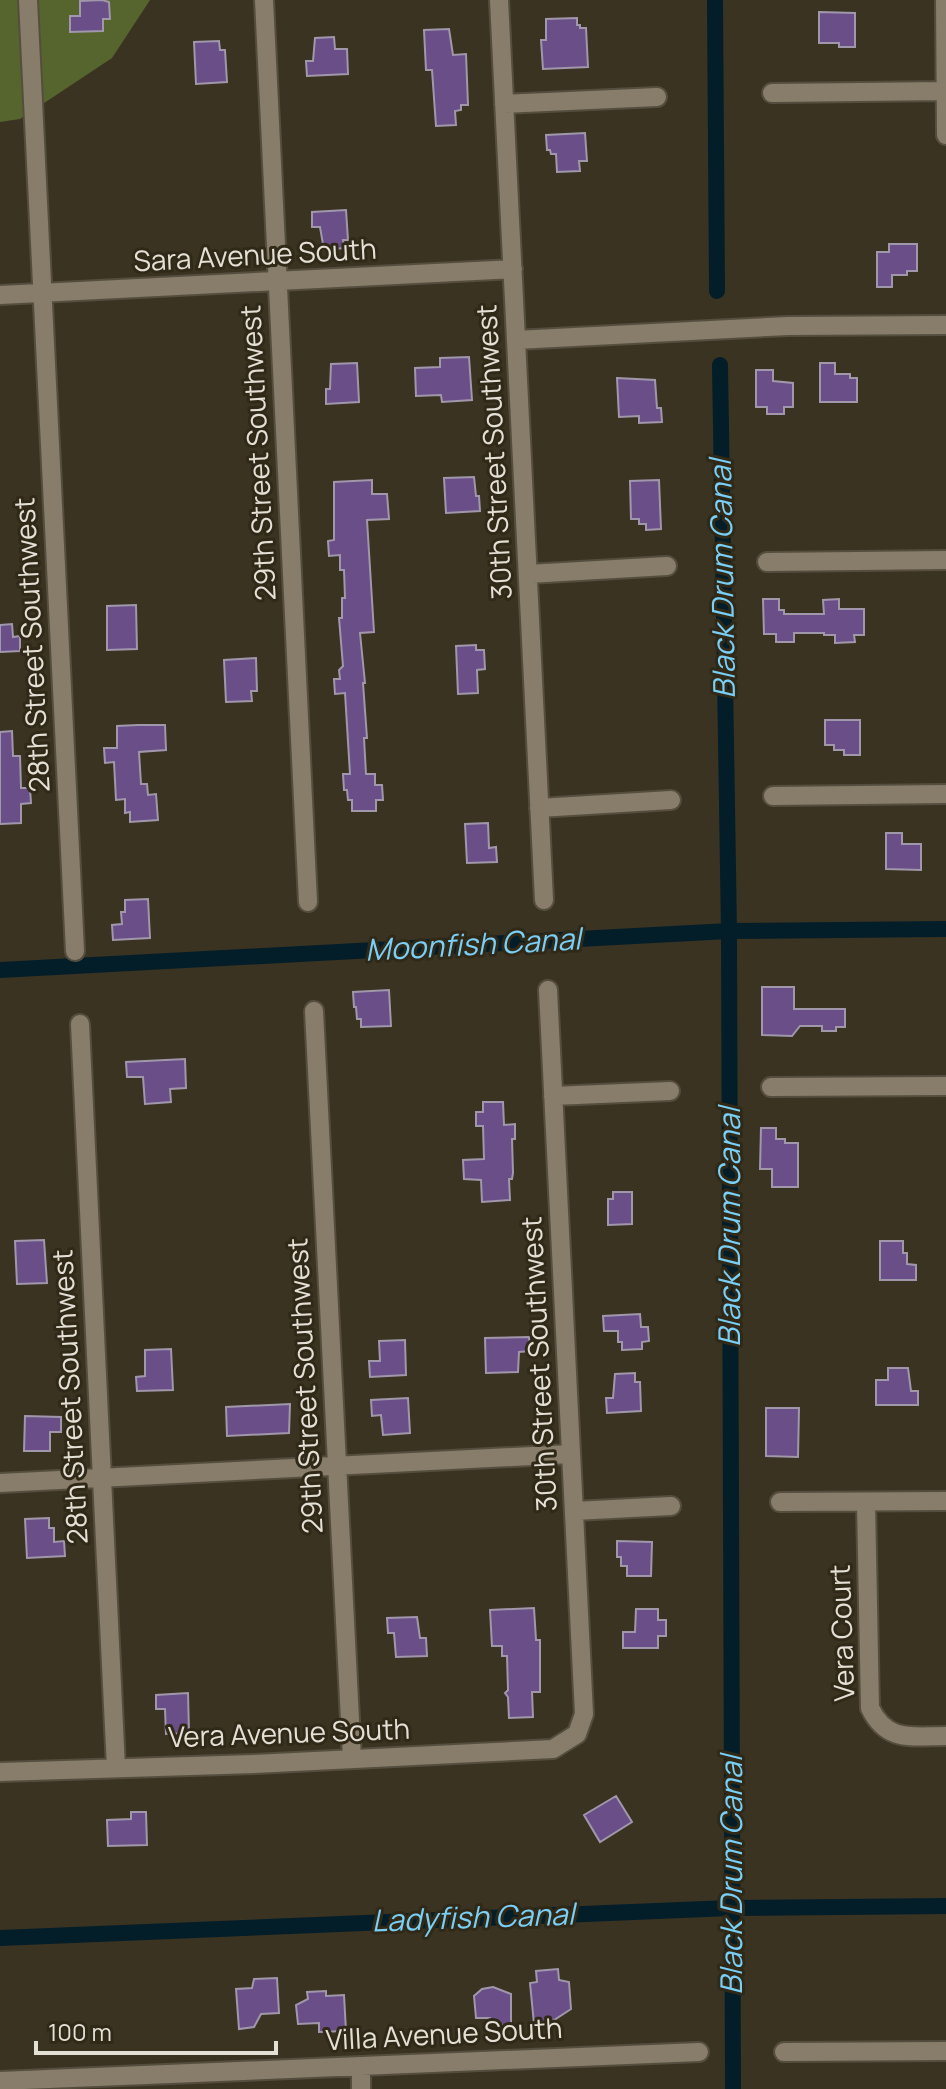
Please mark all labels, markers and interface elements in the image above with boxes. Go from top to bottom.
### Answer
street label: Sara Avenue South [132,229,377,279]
street label: 29th Street Southwest [230,304,284,602]
street label: 30th Street Southwest [466,304,520,601]
water label: Black Drum Canal [699,455,744,699]
street label: 28th Street Southwest [4,497,58,793]
water label: Moonfish Canal [364,917,586,970]
water label: Black Drum Canal [708,1103,749,1347]
street label: 30th Street Southwest [511,1216,565,1513]
street label: 29th Street Southwest [277,1237,331,1535]
street label: 28th Street Southwest [42,1249,96,1545]
street label: Vera Court [820,1564,862,1702]
street label: Vera Avenue South [167,1709,411,1755]
water label: Black Drum Canal [710,1751,751,1995]
water label: Ladyfish Canal [371,1892,579,1941]
scale bar [36,2005,276,2055]
street label: Villa Avenue South [325,2008,563,2058]
text: 100 m [48,2015,112,2048]

